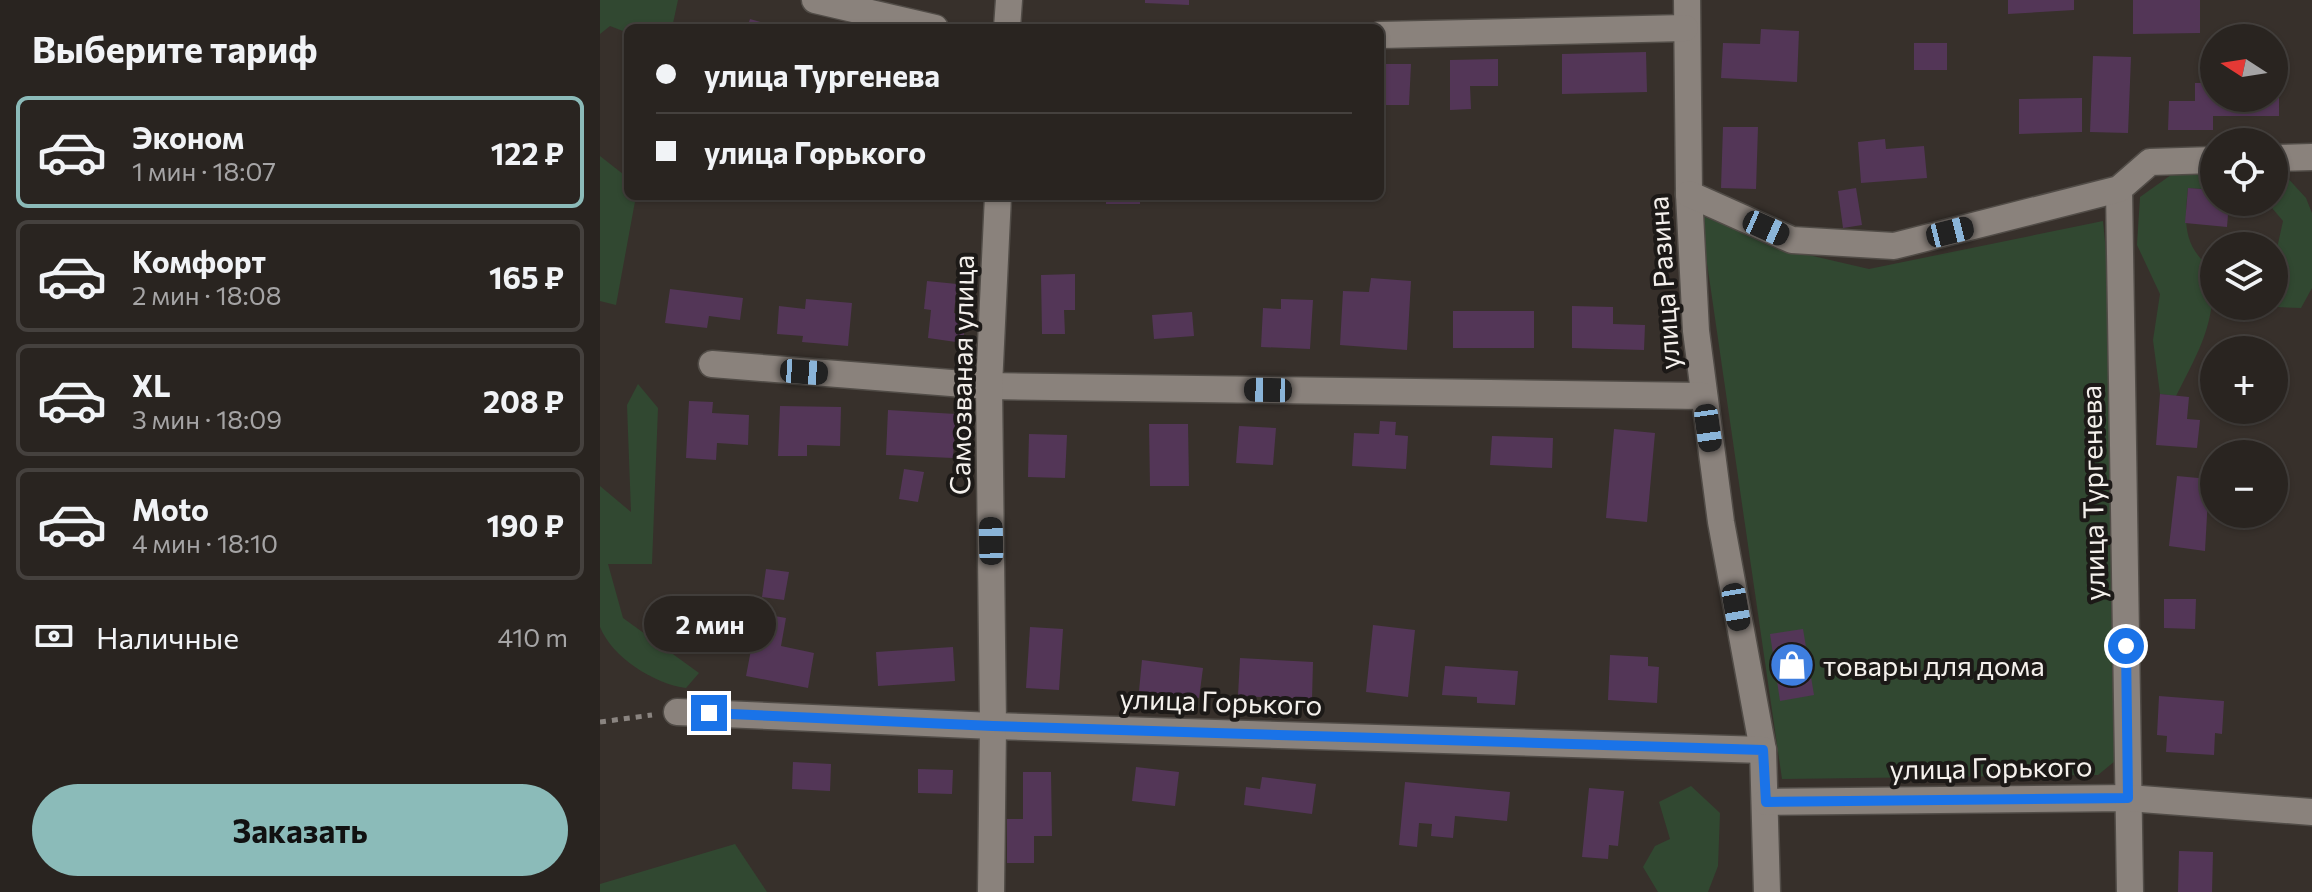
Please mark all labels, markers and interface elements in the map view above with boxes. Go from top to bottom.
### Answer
north arrow [2200,24,2288,112]
map controls [2200,24,2288,528]
text: Выберите тариф [32,26,317,70]
text: улица Тургенева [704,56,940,93]
icon: car [36,116,108,188]
text: Эконом [132,118,244,155]
button: locate [2200,128,2288,216]
text: улица Горького [704,133,926,170]
text: 122 ₽ [491,134,564,171]
text: 1 мин · 18:07 [132,155,276,186]
street label: улица Разина [1640,195,1686,371]
car [1739,207,1793,249]
car [1924,215,1976,249]
button: layers [2200,232,2288,320]
icon: car [36,240,108,312]
text: Комфорт [132,242,266,279]
street label: Самозваная улица [942,255,980,495]
text: 165 ₽ [489,258,564,295]
text: 2 мин · 18:08 [132,279,282,310]
button: + [2200,336,2288,424]
car [779,358,829,386]
icon: car [36,364,108,436]
text: XL [132,366,171,403]
car [1244,378,1292,402]
text: 208 ₽ [483,382,564,419]
street label: улица Тургенева [2073,385,2111,601]
text: 3 мин · 18:09 [132,403,282,434]
car [1693,403,1723,453]
button: − [2200,440,2288,528]
icon: car [36,488,108,560]
text: Moto [132,490,209,527]
text: 190 ₽ [486,506,564,543]
car [979,517,1003,565]
text: 4 мин · 18:10 [132,527,278,558]
car [1720,581,1752,633]
callout: 2 мин [643,597,775,653]
text: 2 мин [675,608,745,639]
icon: cash [32,614,76,658]
text: Наличные [96,618,239,655]
text: 410 m [497,621,568,652]
route start [2108,628,2144,664]
shop icon: товары для дома [1768,641,1816,689]
place label: товары для дома [1823,648,2045,682]
street label: улица Горького [1119,680,1323,722]
route end [691,695,727,731]
street label: улица Горького [1889,748,2093,786]
button: Заказать [32,784,568,876]

